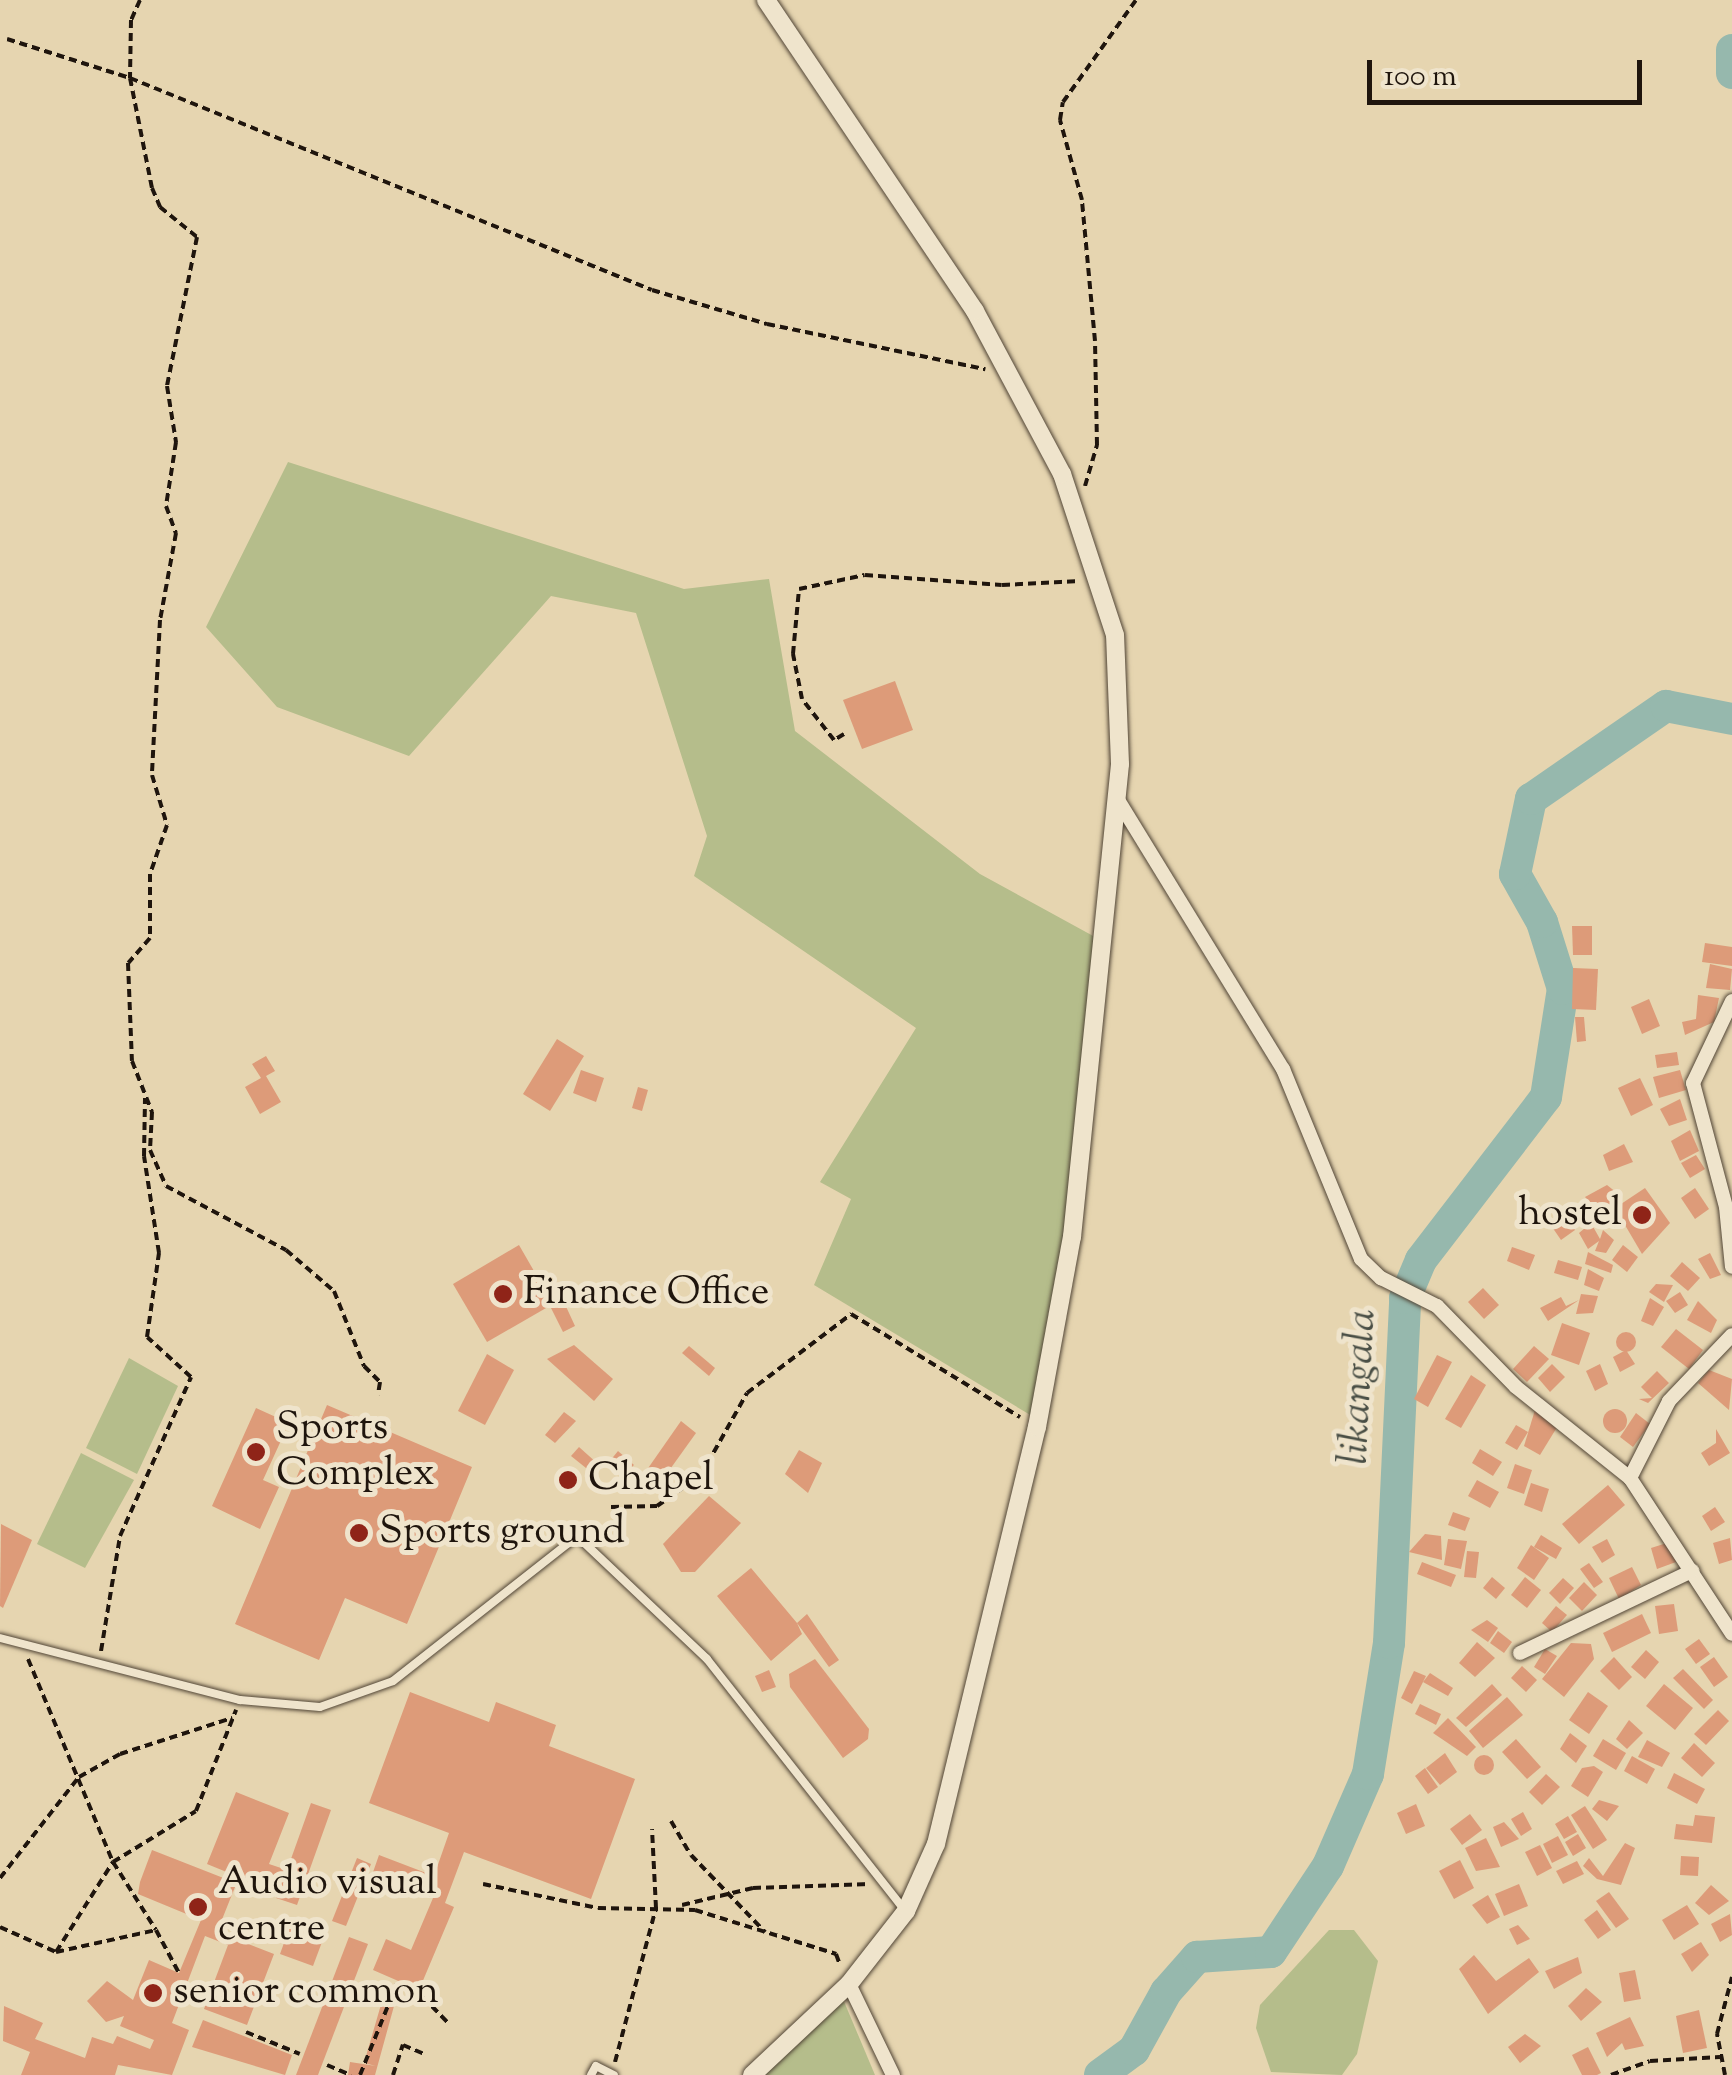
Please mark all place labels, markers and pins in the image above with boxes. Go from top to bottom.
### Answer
place label: hostel [1518,1191,1622,1239]
marker: hostel [1631,1204,1653,1226]
place label: Finance Office [523,1270,769,1318]
marker: Finance Office [492,1283,514,1305]
place label: Sports Complex [276,1405,435,1499]
marker: Sports Complex [245,1441,267,1463]
place label: Chapel [588,1456,714,1504]
marker: Chapel [557,1469,579,1491]
place label: Sports ground [379,1509,625,1557]
marker: Sports ground [348,1522,370,1544]
place label: Audio visual centre [218,1860,437,1954]
marker: Audio visual centre [187,1896,209,1918]
place label: senior common [173,1969,439,2017]
marker: senior common [142,1982,164,2004]

